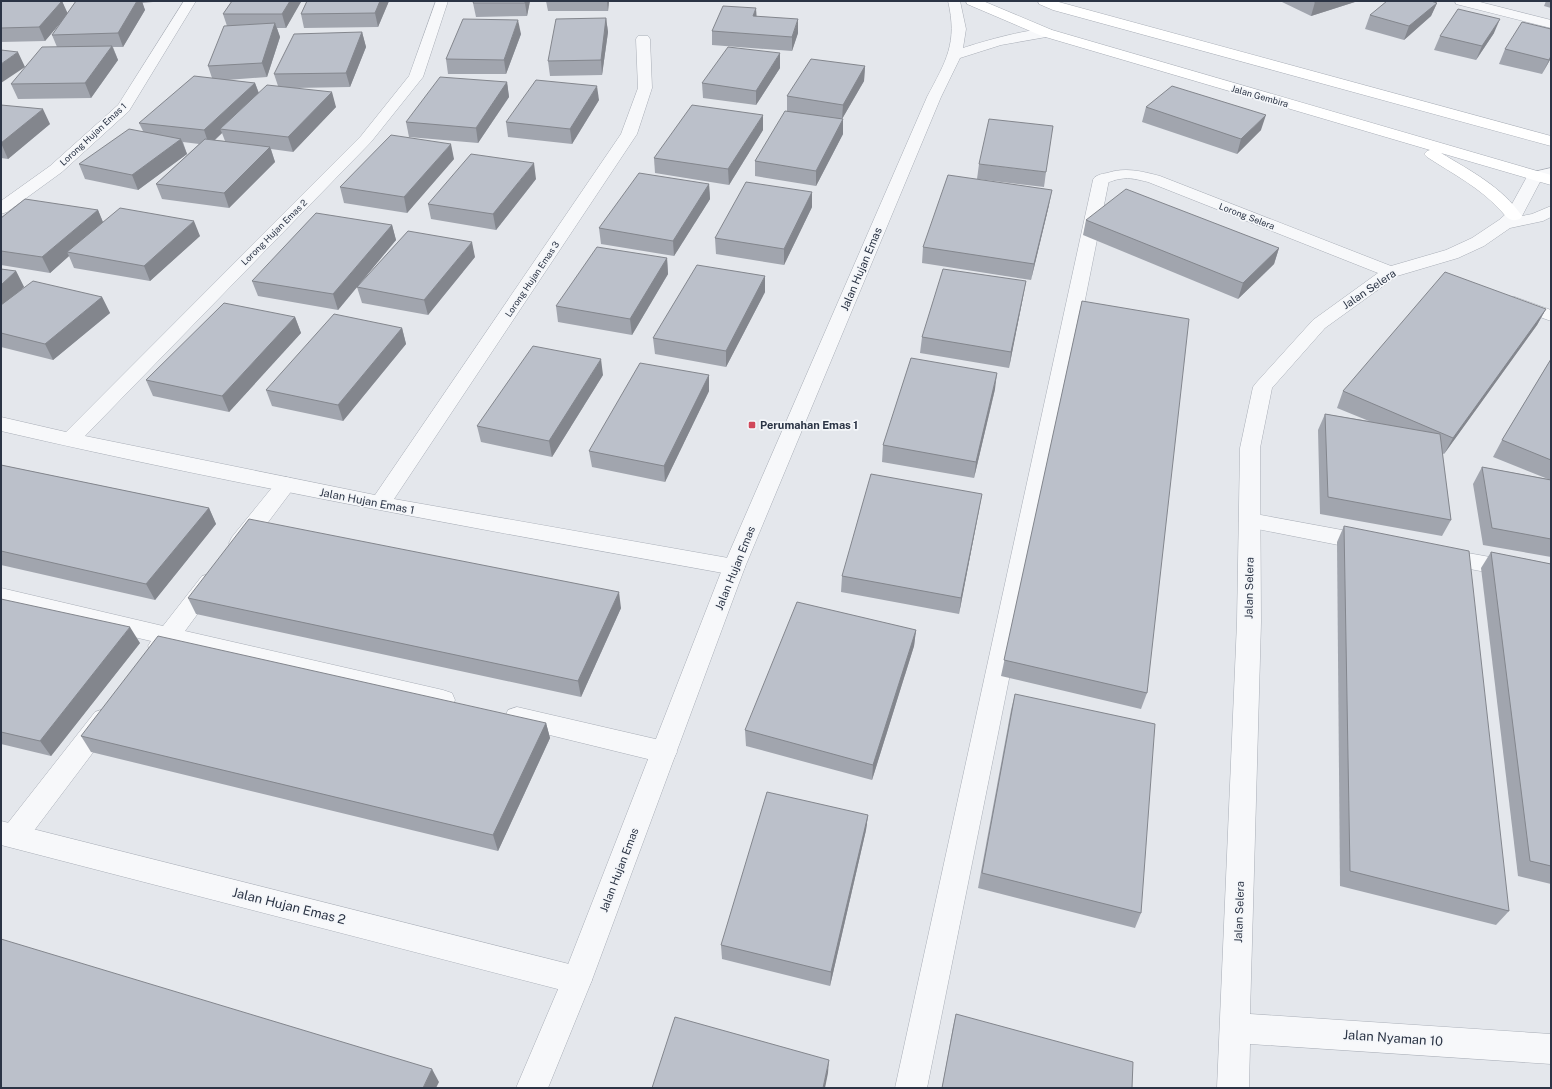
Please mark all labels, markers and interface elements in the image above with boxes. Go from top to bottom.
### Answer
street label: Jalan Gembira [1230,83,1290,109]
street label: Lorong Hujan Emas 1 [57,100,129,168]
street label: Lorong Hujan Emas 2 [239,197,309,267]
street label: Lorong Selera [1218,200,1276,232]
street label: Jalan Hujan Emas [838,225,884,312]
street label: Lorong Hujan Emas 3 [503,239,562,319]
street label: Jalan Selera [1340,267,1398,311]
place label: Perumahan Emas 1 [760,419,858,431]
marker: Perumahan Emas 1 [747,420,757,430]
street label: Jalan Hujan Emas 1 [319,486,415,516]
street label: Jalan Hujan Emas [713,524,757,612]
street label: Jalan Selera [1242,557,1256,619]
street label: Jalan Hujan Emas [597,826,641,914]
street label: Jalan Selera [1232,881,1246,943]
street label: Jalan Hujan Emas 2 [231,885,348,927]
street label: Jalan Nyaman 10 [1343,1027,1443,1049]

